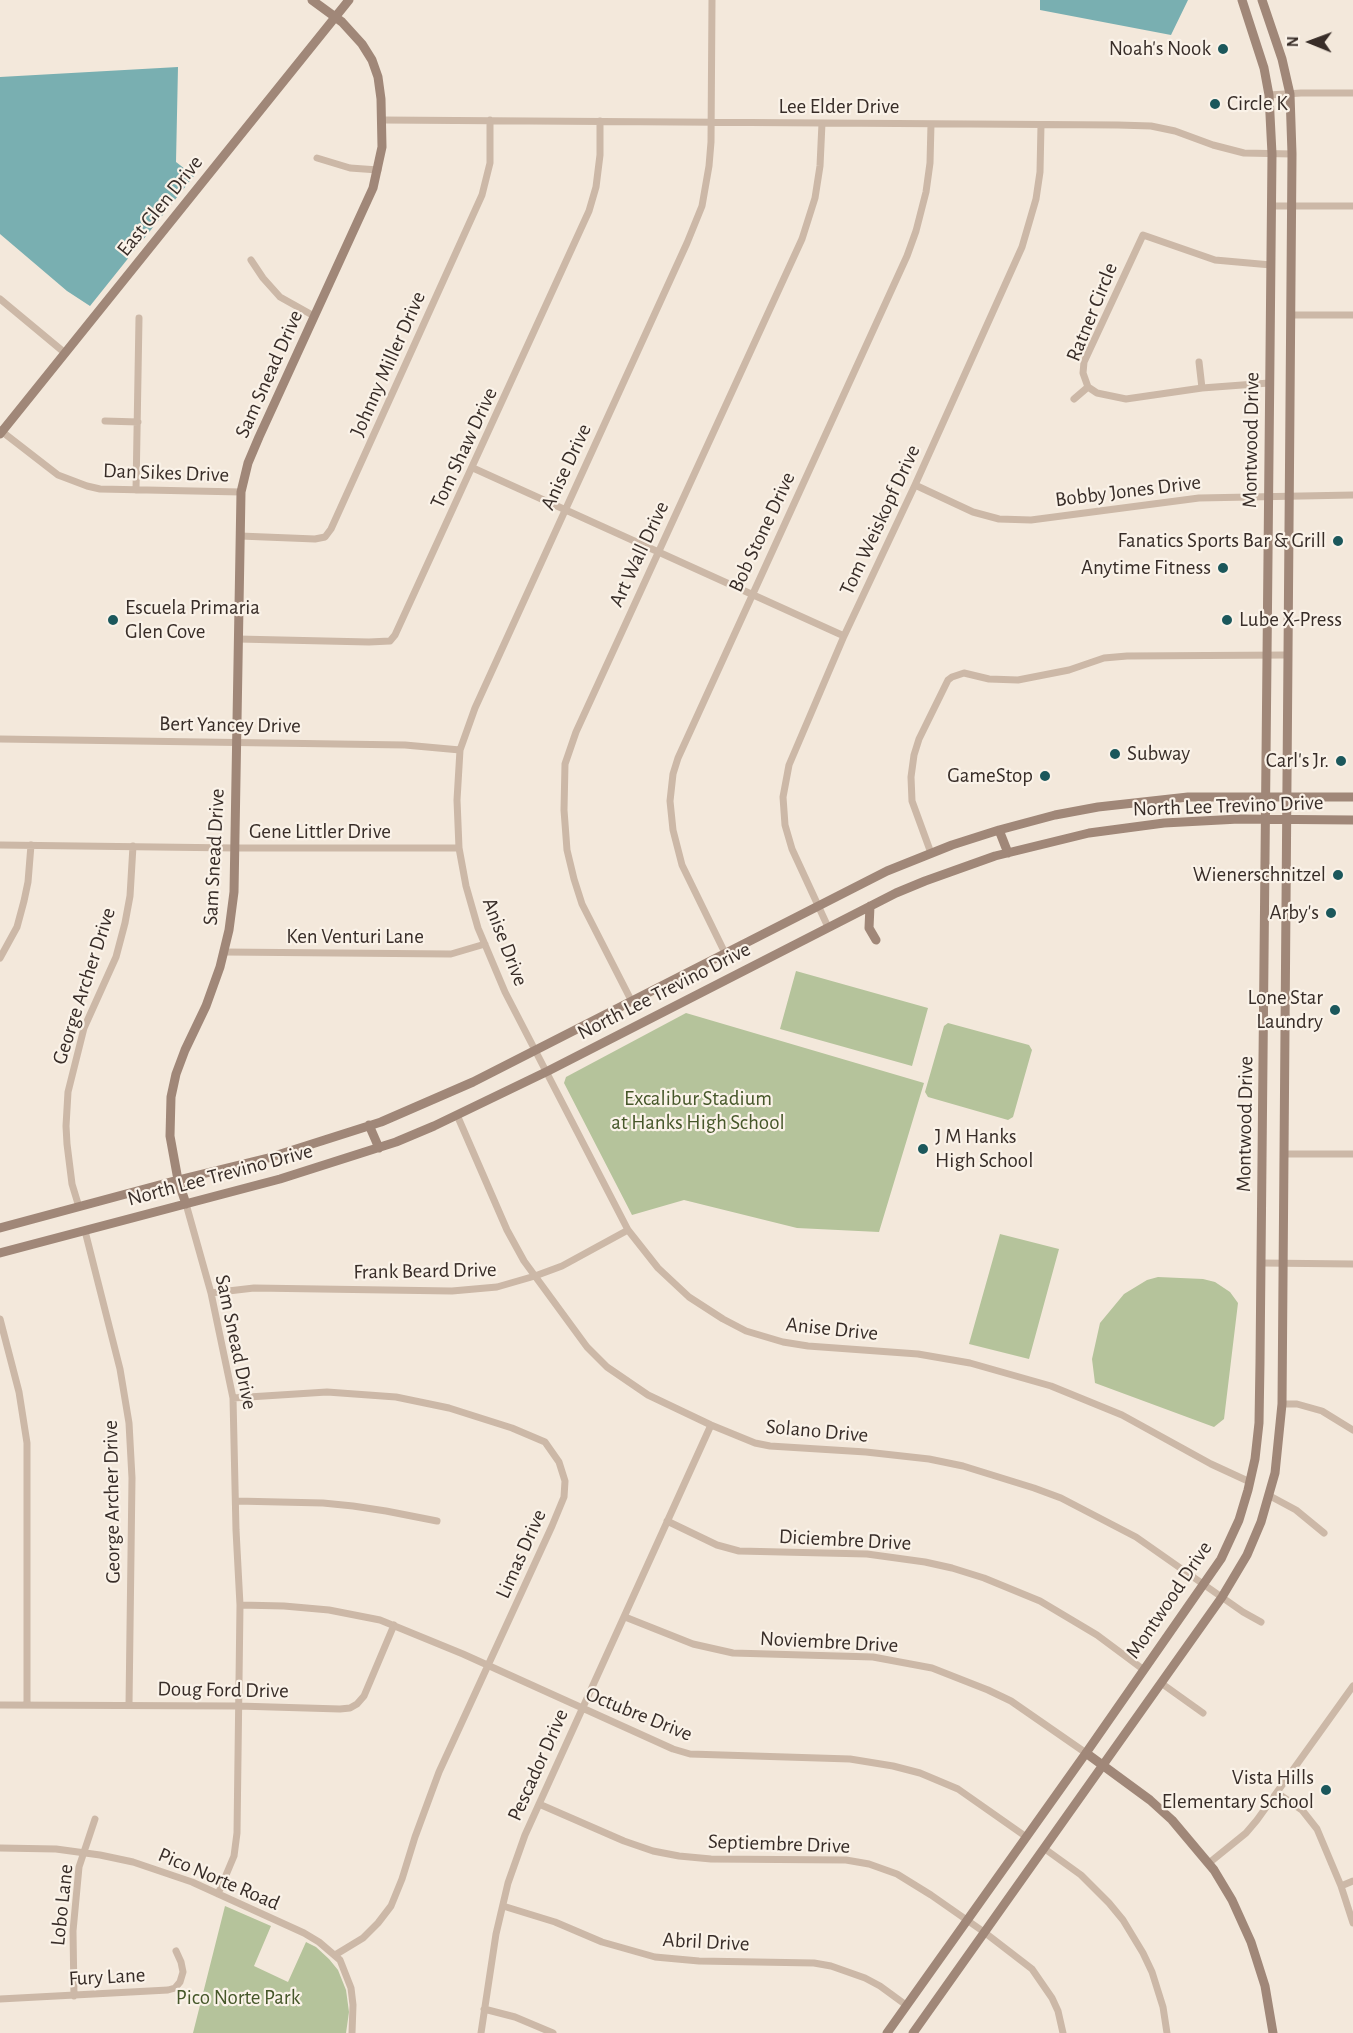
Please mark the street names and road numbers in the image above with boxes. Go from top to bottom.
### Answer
street label: Lee Elder Drive [778,94,900,120]
street label: East Glen Drive [112,150,208,262]
street label: Ratner Circle [1061,259,1123,365]
street label: Johnny Miller Drive [345,288,431,440]
street label: Sam Snead Drive [230,306,308,442]
street label: Montwood Drive [1237,372,1265,508]
street label: Tom Shaw Drive [425,383,503,513]
street label: Anise Drive [535,420,597,514]
street label: Tom Weiskopf Drive [834,441,926,599]
street label: Dan Sikes Drive [103,458,229,488]
street label: Bob Stone Drive [723,468,801,596]
street label: Bobby Jones Drive [1054,470,1202,512]
street label: Art Wall Drive [604,497,674,611]
street label: Bert Yancey Drive [159,711,301,739]
street label: Sam Snead Drive [198,788,230,926]
street label: North Lee Trevino Drive [1132,790,1324,822]
street label: Gene Littler Drive [249,819,391,845]
street label: Anise Drive [477,894,533,990]
street label: George Archer Drive [47,904,121,1068]
street label: Ken Venturi Lane [286,924,424,950]
street label: North Lee Trevino Drive [573,936,755,1046]
street label: Montwood Drive [1231,1056,1259,1192]
street label: North Lee Trevino Drive [125,1138,315,1212]
street label: Frank Beard Drive [353,1257,497,1285]
street label: Sam Snead Drive [209,1272,263,1412]
street label: Anise Drive [785,1312,879,1346]
street label: Solano Drive [765,1414,869,1448]
street label: George Archer Drive [98,1420,126,1584]
street label: Limas Drive [490,1505,552,1603]
street label: Diciembre Drive [778,1524,912,1556]
street label: Montwood Drive [1120,1536,1218,1664]
street label: Noviembre Drive [759,1626,899,1658]
street label: Doug Ford Drive [157,1676,289,1704]
street label: Octubre Drive [582,1681,696,1747]
street label: Pescador Drive [502,1705,574,1825]
street label: Septiembre Drive [707,1829,851,1859]
street label: Pico Norte Road [154,1842,284,1916]
street label: Lobo Lane [45,1863,79,1947]
street label: Abril Drive [662,1927,750,1957]
street label: Fury Lane [68,1962,146,1992]

